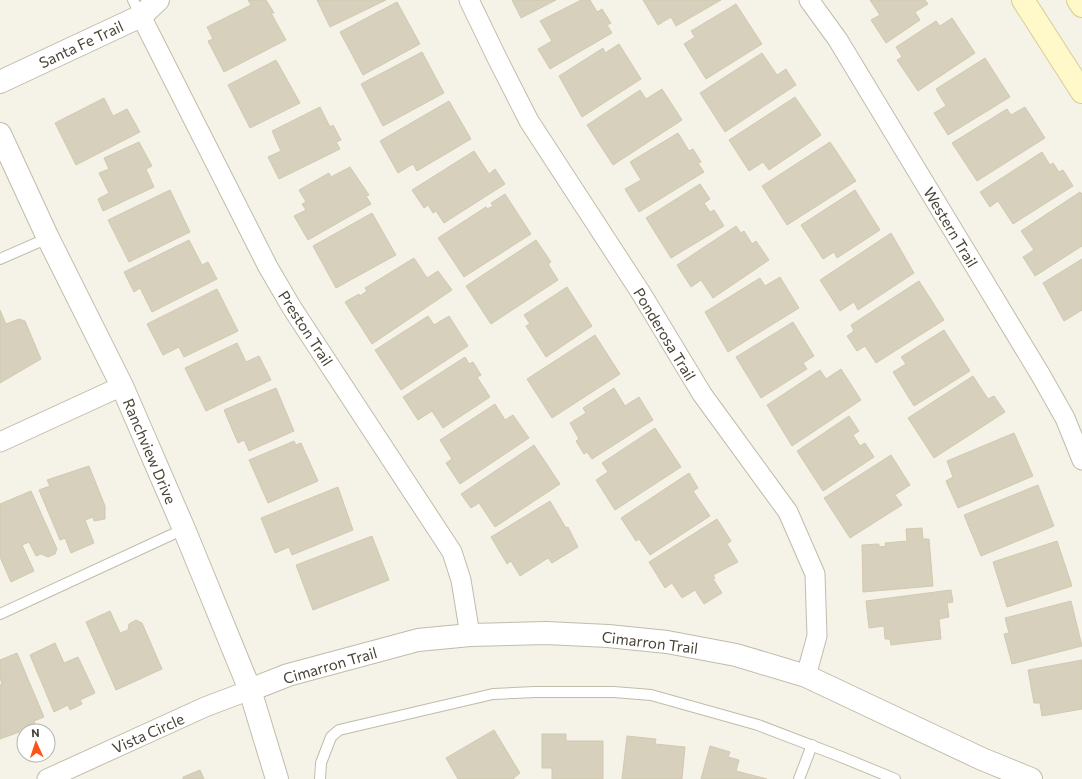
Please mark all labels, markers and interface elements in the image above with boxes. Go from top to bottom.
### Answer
street label: Santa Fe Trail [36,17,126,71]
street label: Western Trail [920,184,982,270]
street label: Ponderosa Trail [630,284,700,384]
street label: Preston Trail [275,287,337,369]
street label: Ranchview Drive [120,396,180,506]
street label: Cimarron Trail [601,627,699,657]
street label: Cimarron Trail [281,643,379,687]
street label: Vista Circle [109,709,187,757]
north arrow [16,723,56,763]
text: N [31,726,40,739]

